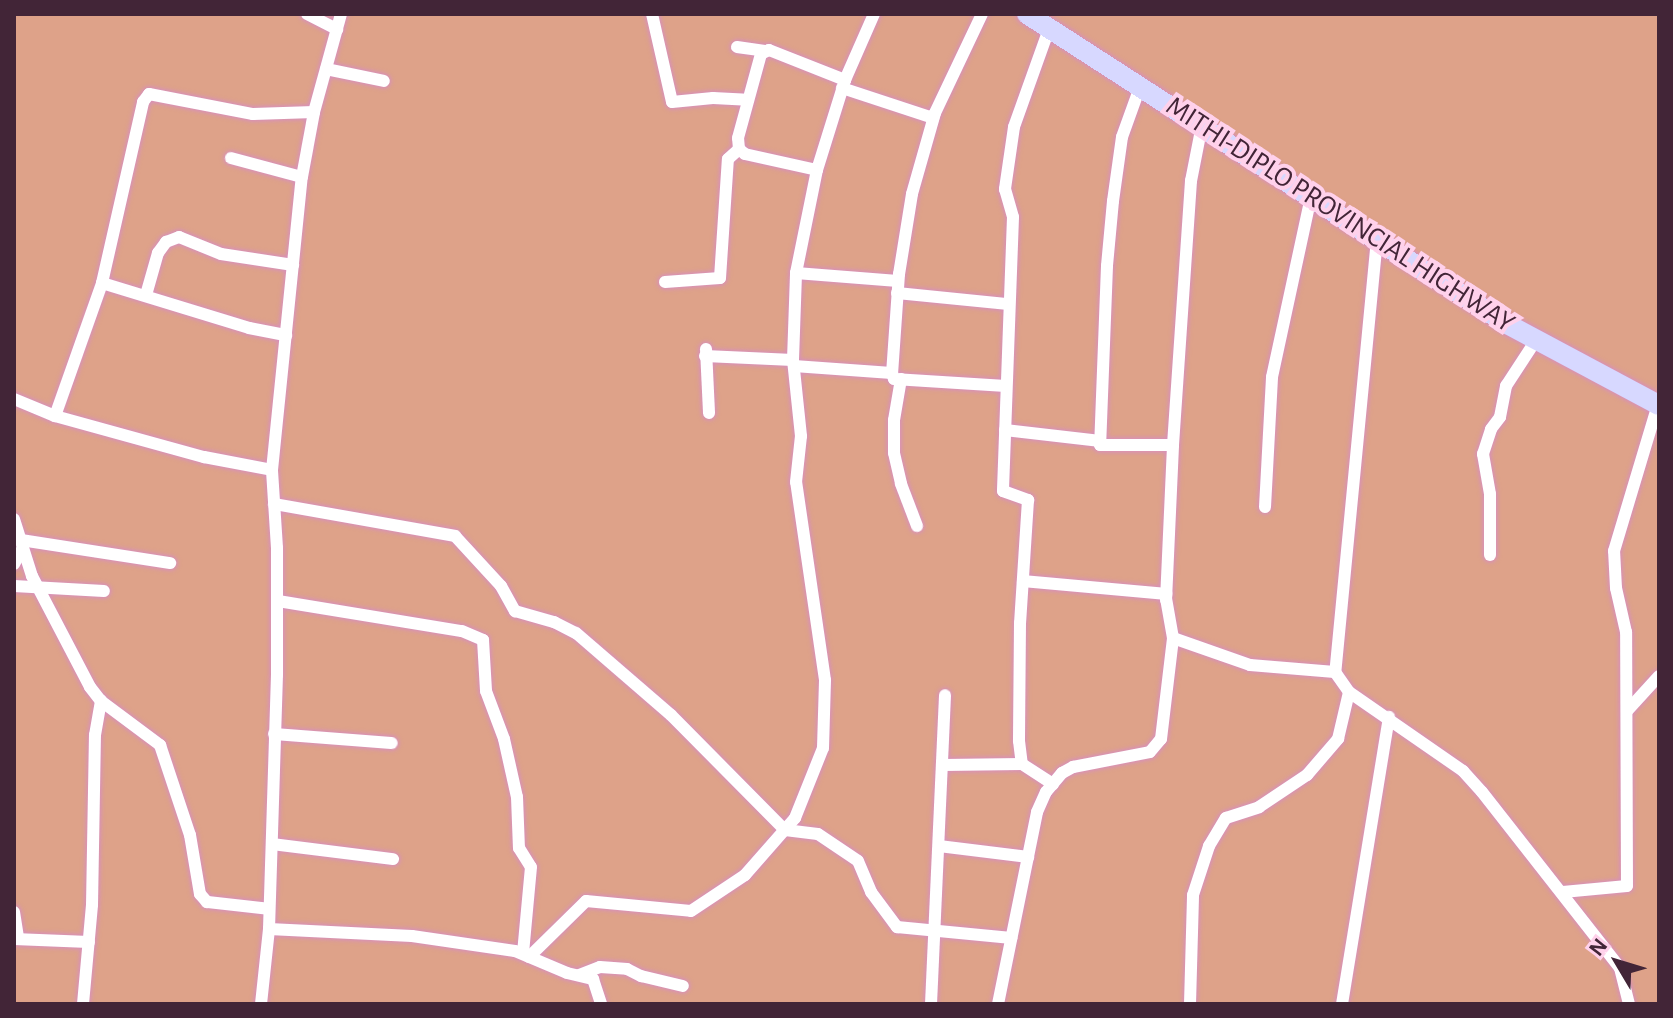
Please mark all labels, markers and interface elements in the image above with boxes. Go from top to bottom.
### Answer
street label: MITHI-DIPLO PROVINCIAL HIGHWAY [1159,90,1521,340]
north arrow [1577,922,1657,1002]
text: N [1585,934,1611,960]

